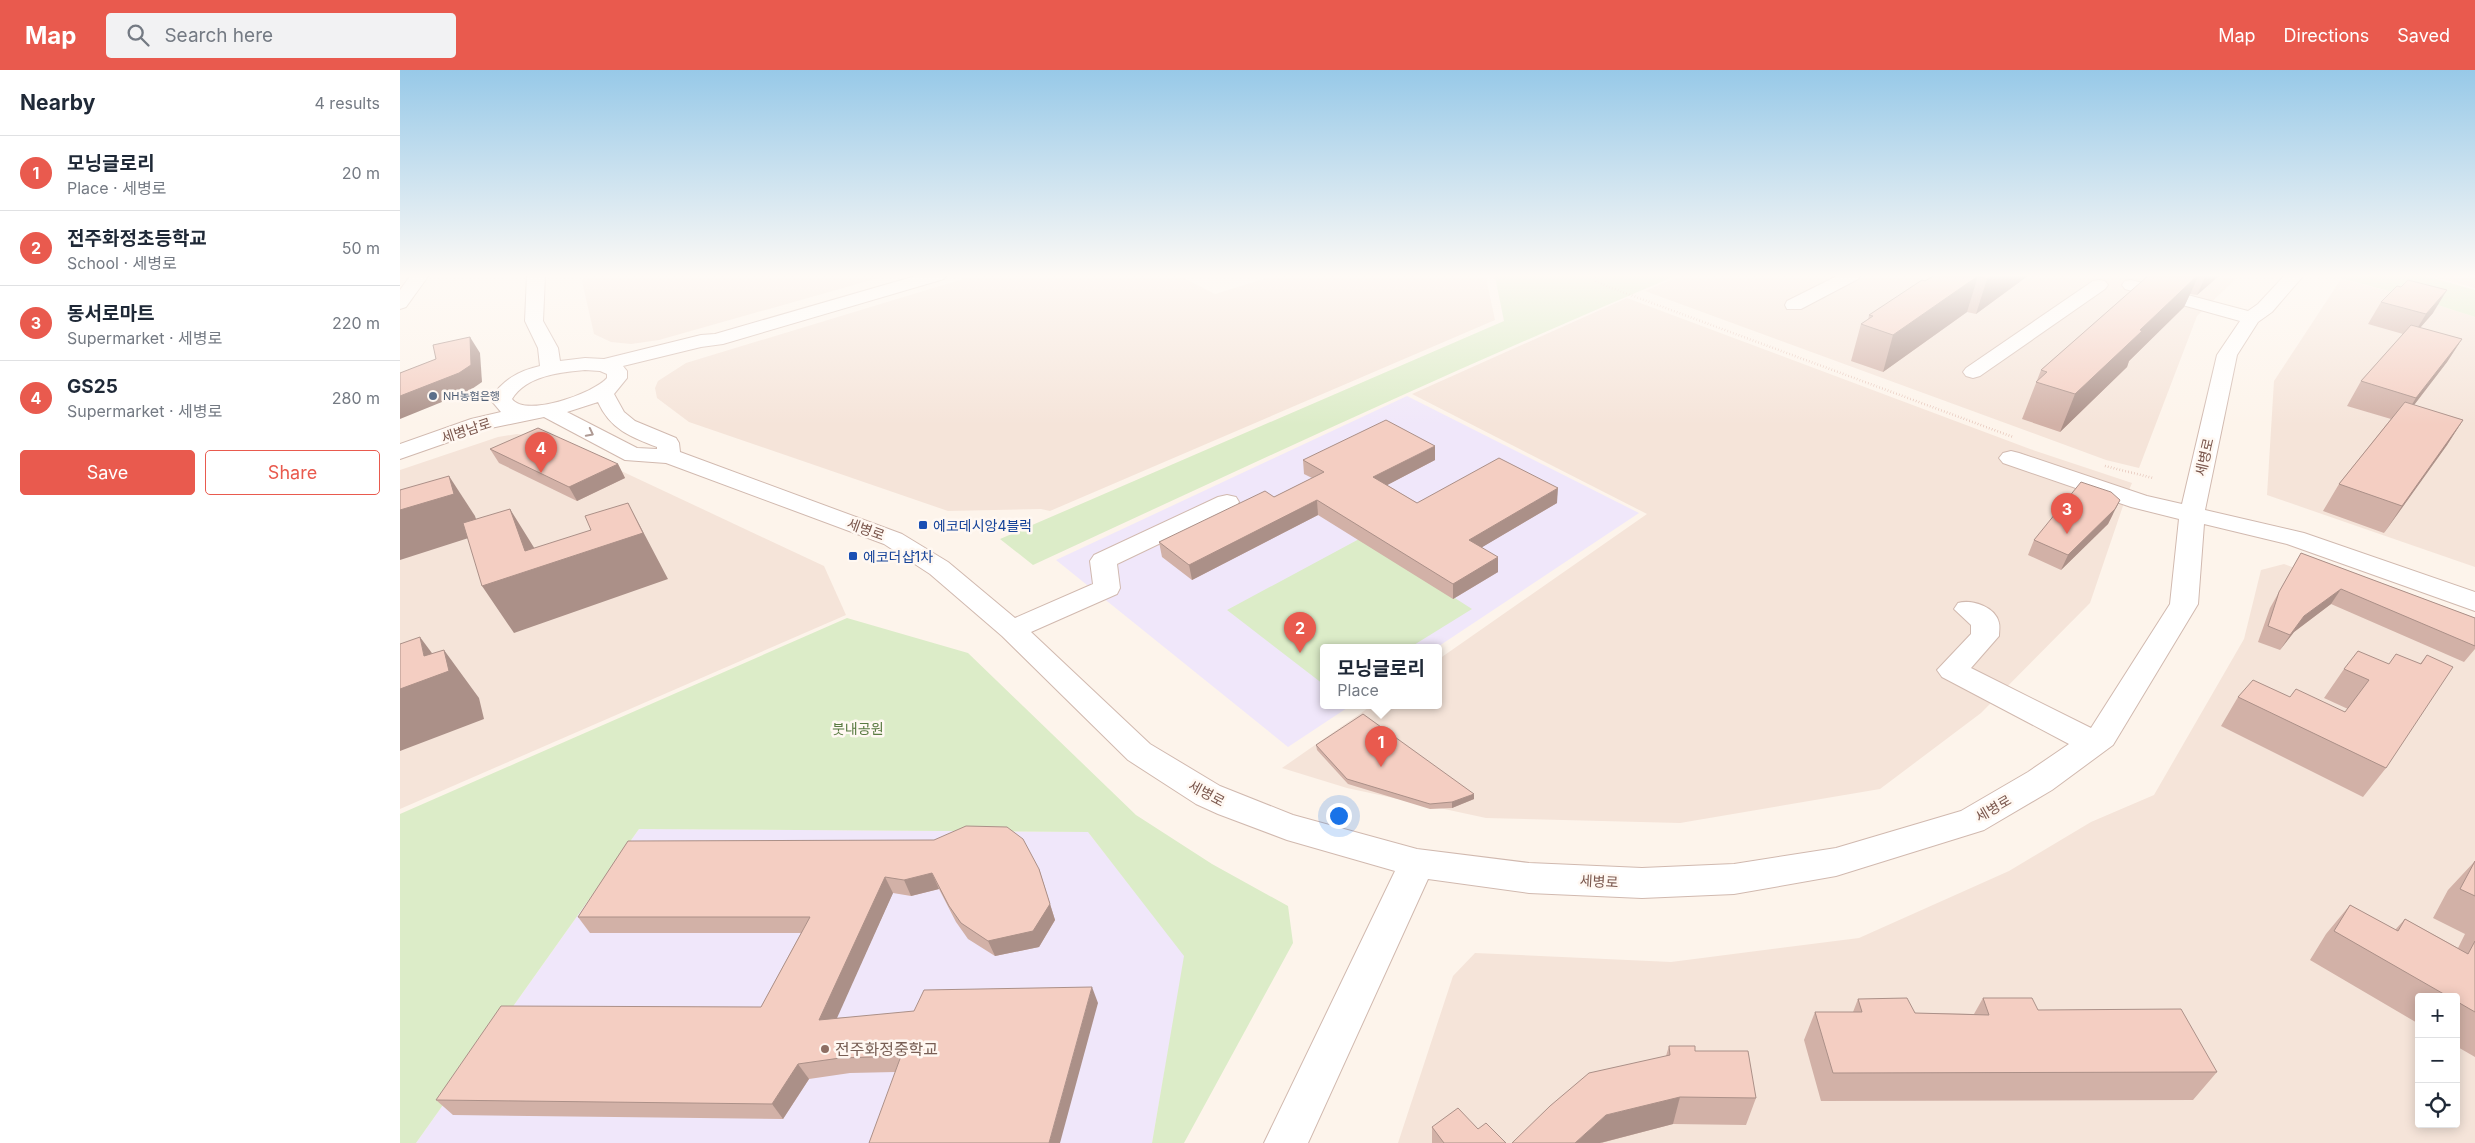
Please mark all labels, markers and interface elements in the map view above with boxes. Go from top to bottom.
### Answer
search box [106,13,456,58]
text: Map [25,21,76,50]
icon: search [124,21,152,49]
text: Search here [164,24,273,47]
text: Map [2218,25,2256,46]
text: Directions [2284,25,2369,46]
text: Saved [2397,25,2450,46]
text: Nearby [20,90,95,115]
text: 4 results [315,93,380,113]
text: 모닝글로리 [67,152,154,175]
text: 1 [33,163,39,183]
text: 20 m [342,163,380,183]
text: Place · 세병로 [67,178,166,198]
text: 전주화정초등학교 [67,227,207,250]
text: 2 [31,238,41,258]
text: 50 m [342,238,380,258]
text: School · 세병로 [67,253,177,273]
text: 동서로마트 [67,302,154,325]
text: 3 [31,313,41,333]
text: 220 m [332,313,380,333]
text: Supermarket · 세병로 [67,328,222,348]
text: GS25 [67,375,118,398]
text: 4 [31,388,41,408]
text: 280 m [332,388,380,408]
place label: NH농협은행 [443,389,500,403]
marker: NH농협은행 [427,390,439,402]
text: Supermarket · 세병로 [67,401,222,421]
street label: 세병남로 [439,414,493,446]
one-way arrow [585,427,594,437]
pin: 4 [525,432,557,473]
street label: 세병로 [2191,436,2217,478]
button: Save [20,450,195,495]
button: Share [205,450,380,495]
pin: 3 [2051,493,2083,534]
street label: 세병로 [845,514,887,544]
place label: 에코데시앙4블럭 [933,517,1032,534]
marker: 에코데시앙4블럭 [917,519,929,531]
place label: 에코더샵1차 [863,548,933,565]
marker: 에코더샵1차 [847,550,859,562]
pin: 2 [1284,612,1316,653]
popup [1320,644,1442,709]
text: 모닝글로리 [1337,657,1425,680]
text: Place [1337,680,1379,700]
park label: 붓내공원 [832,720,884,737]
pin: 1 [1365,726,1397,767]
street label: 세병로 [1186,776,1228,810]
street label: 세병로 [1972,791,2014,825]
your location [1326,803,1352,829]
street label: 세병로 [1579,872,1619,891]
map controls [2415,993,2460,1128]
button: + [2415,993,2460,1038]
button: − [2415,1038,2460,1083]
place label: 전주화정중학교 [835,1039,938,1059]
marker: 전주화정중학교 [819,1043,831,1055]
button: locate [2415,1083,2460,1128]

